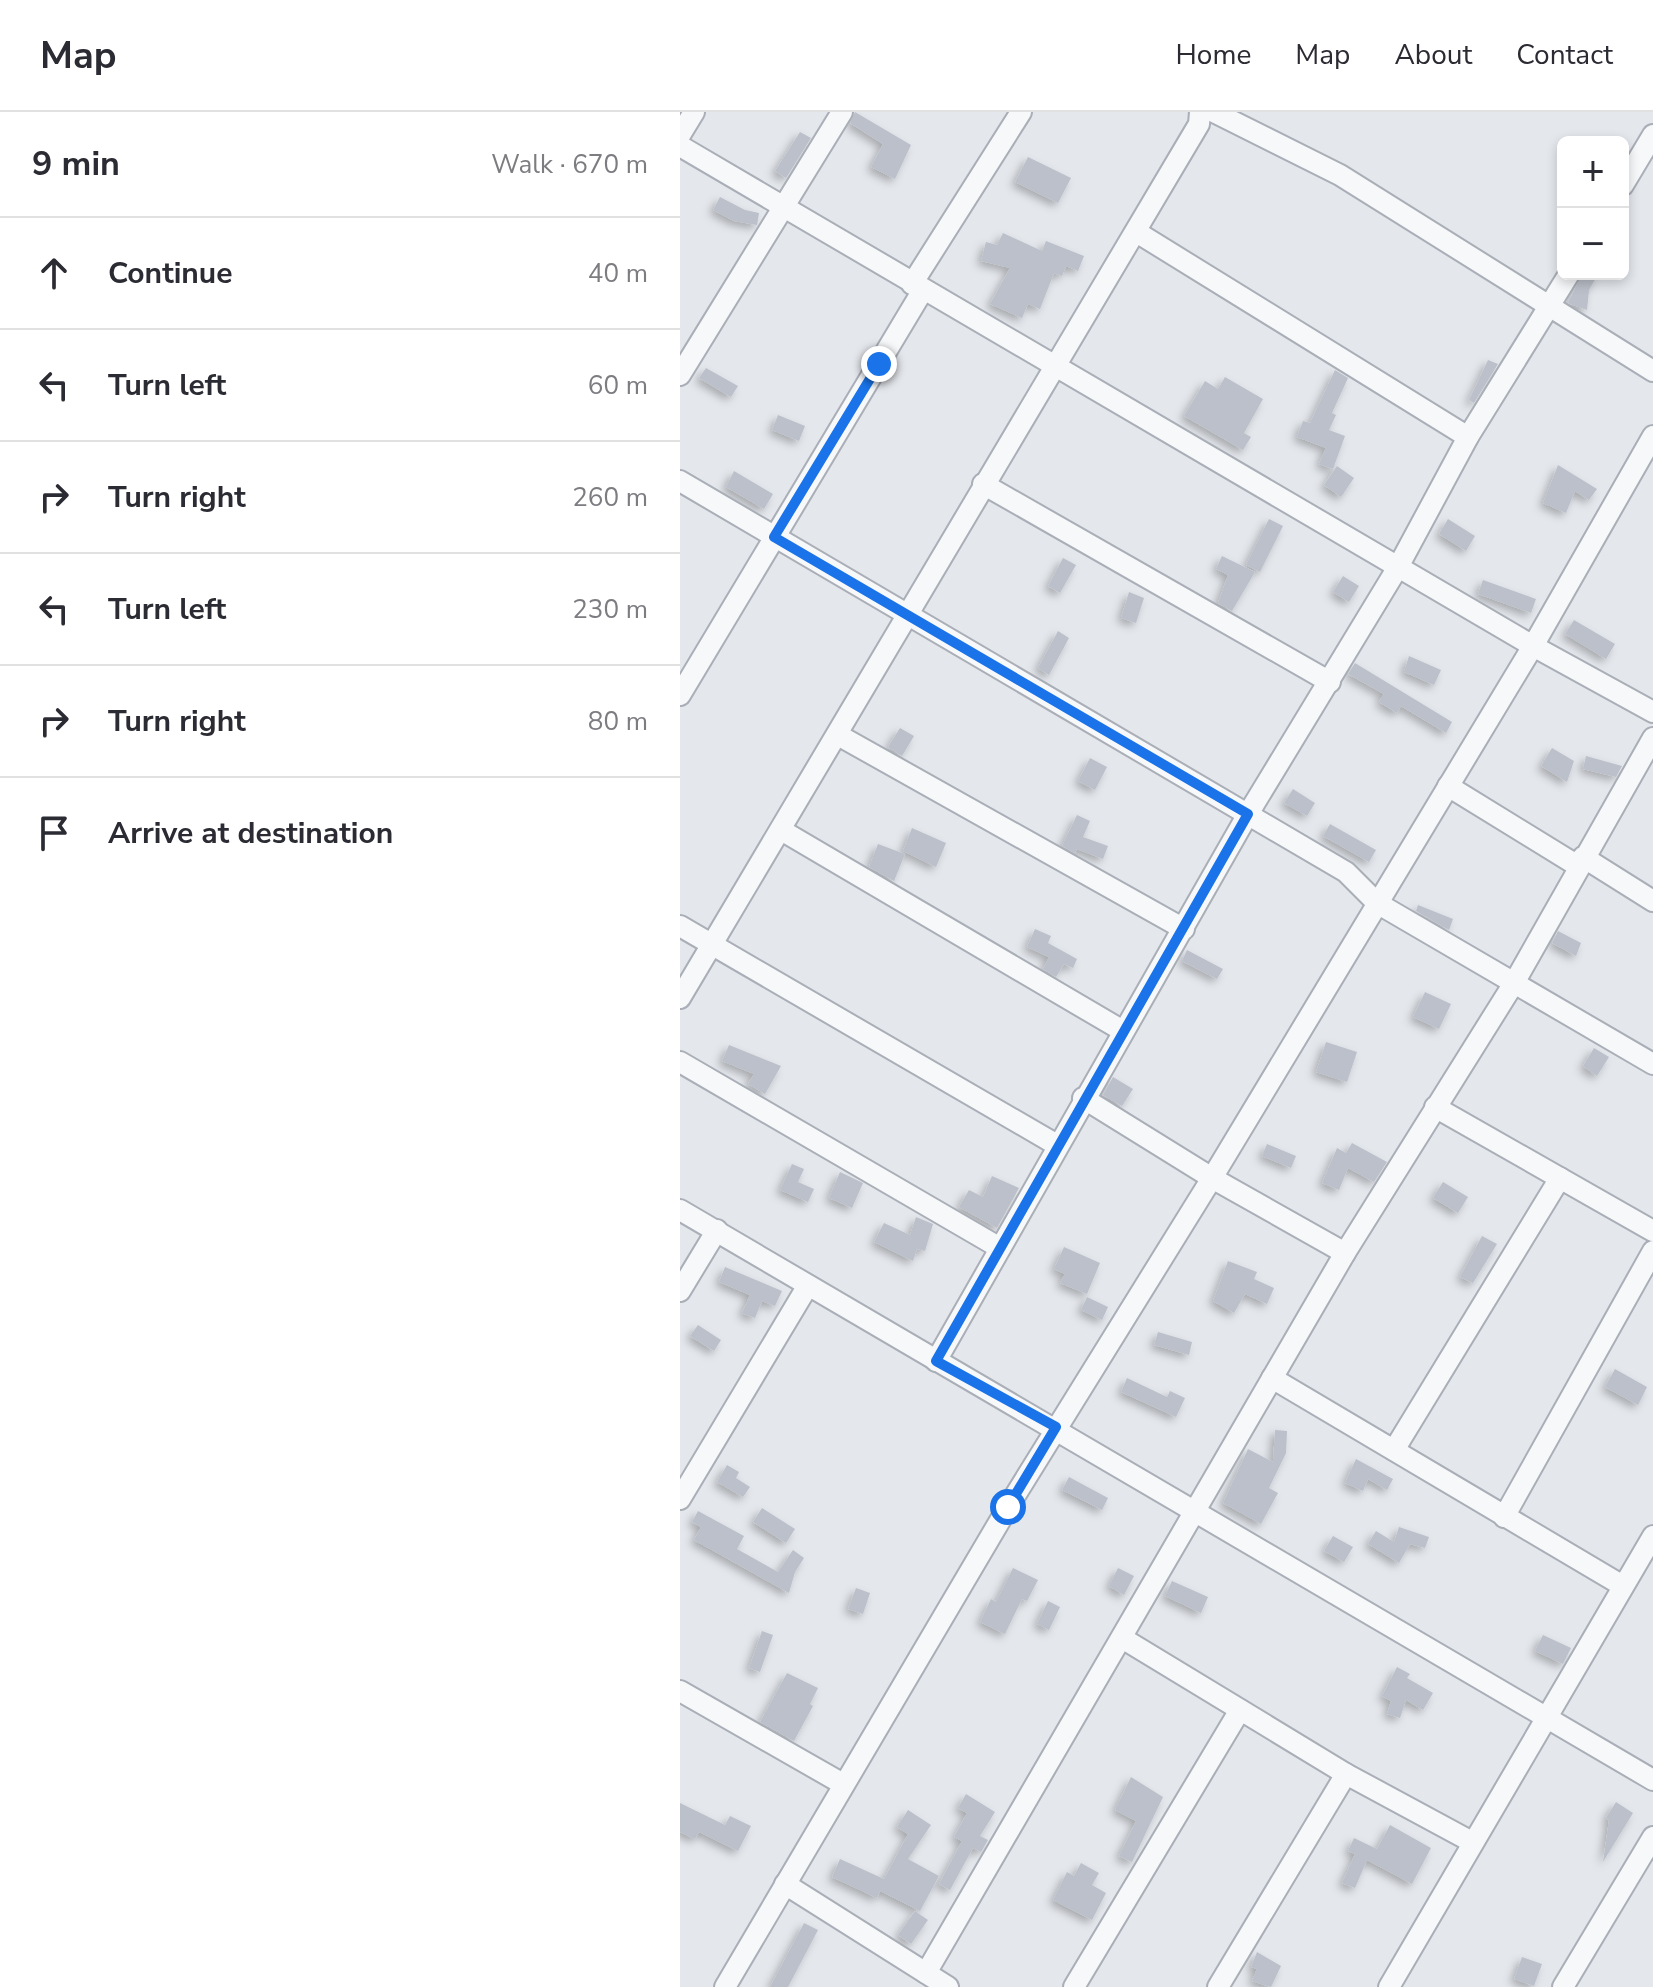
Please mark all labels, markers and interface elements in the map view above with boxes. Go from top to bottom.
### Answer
text: Map [40,30,117,81]
text: Home [1176,36,1251,74]
text: Map [1295,36,1350,74]
text: About [1394,36,1472,74]
text: Contact [1516,36,1613,74]
map controls [1557,136,1629,280]
button: + [1557,136,1629,208]
text: 9 min [32,141,120,187]
text: Walk · 670 m [491,147,648,182]
button: − [1557,208,1629,280]
icon: ahead [32,251,76,295]
text: Continue [108,253,233,294]
text: 40 m [588,256,648,291]
route end [861,346,897,382]
icon: left [32,363,76,407]
text: Turn left [108,365,226,406]
text: 60 m [588,368,648,403]
icon: right [32,475,76,519]
text: Turn right [108,477,246,518]
text: 260 m [572,480,648,515]
icon: left [32,587,76,631]
text: Turn left [108,589,226,630]
text: 230 m [572,592,648,627]
icon: right [32,699,76,743]
text: Turn right [108,701,246,742]
text: 80 m [588,704,648,739]
icon: arrive [32,811,76,855]
text: Arrive at destination [108,813,393,854]
route start [990,1489,1026,1525]

